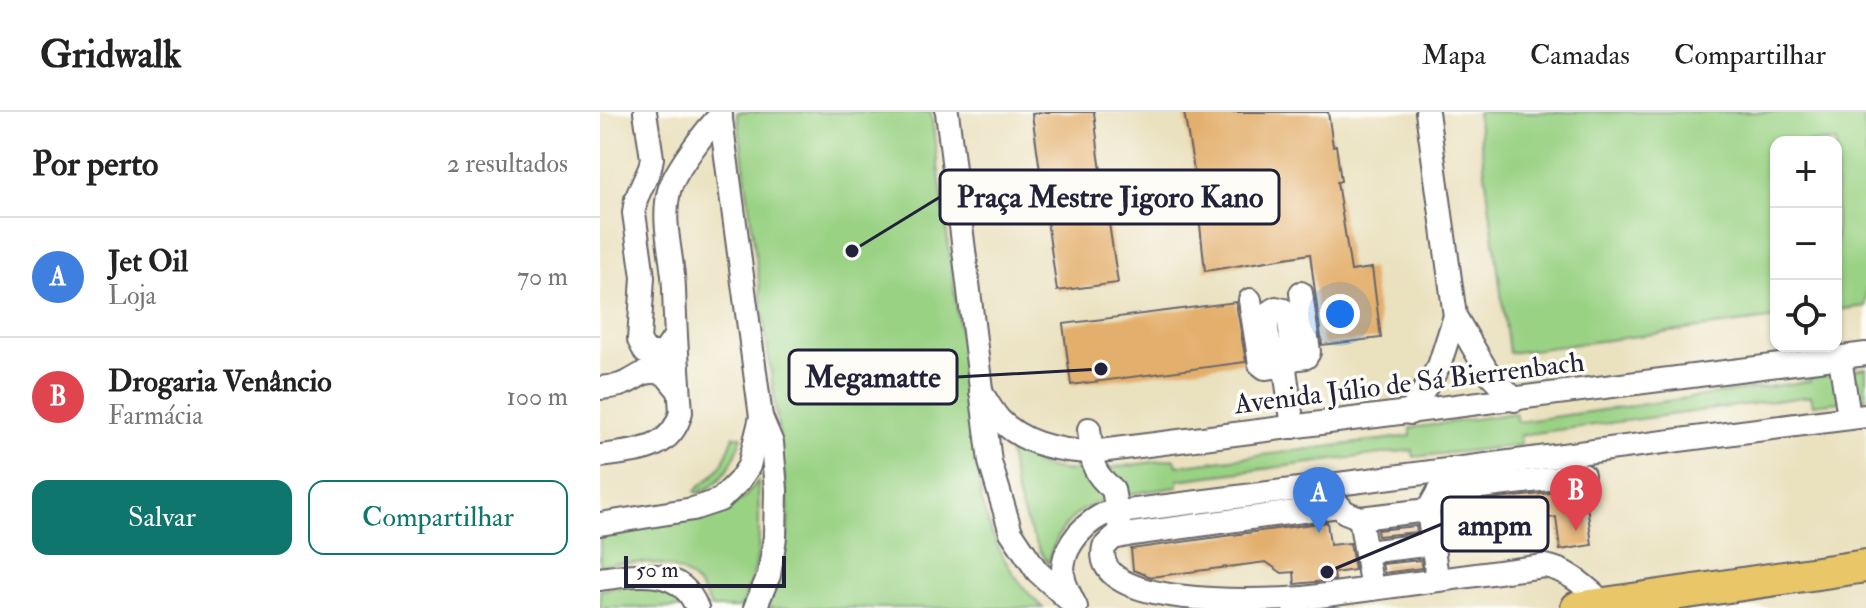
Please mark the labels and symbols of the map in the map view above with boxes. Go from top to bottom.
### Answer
callout: Praça Mestre Jigoro Kano [940,170,1279,224]
text: Praça Mestre Jigoro Kano [957,179,1263,216]
your location [1320,294,1360,334]
street label: Avenida Júlio de Sá Bierrenbach [1231,345,1586,422]
callout: Megamatte [789,350,957,404]
text: Megamatte [804,359,941,396]
pin: B [1550,465,1602,531]
pin: A [1293,467,1345,533]
callout: ampm [1442,497,1548,551]
text: ampm [1458,507,1533,544]
scale bar [624,552,786,588]

